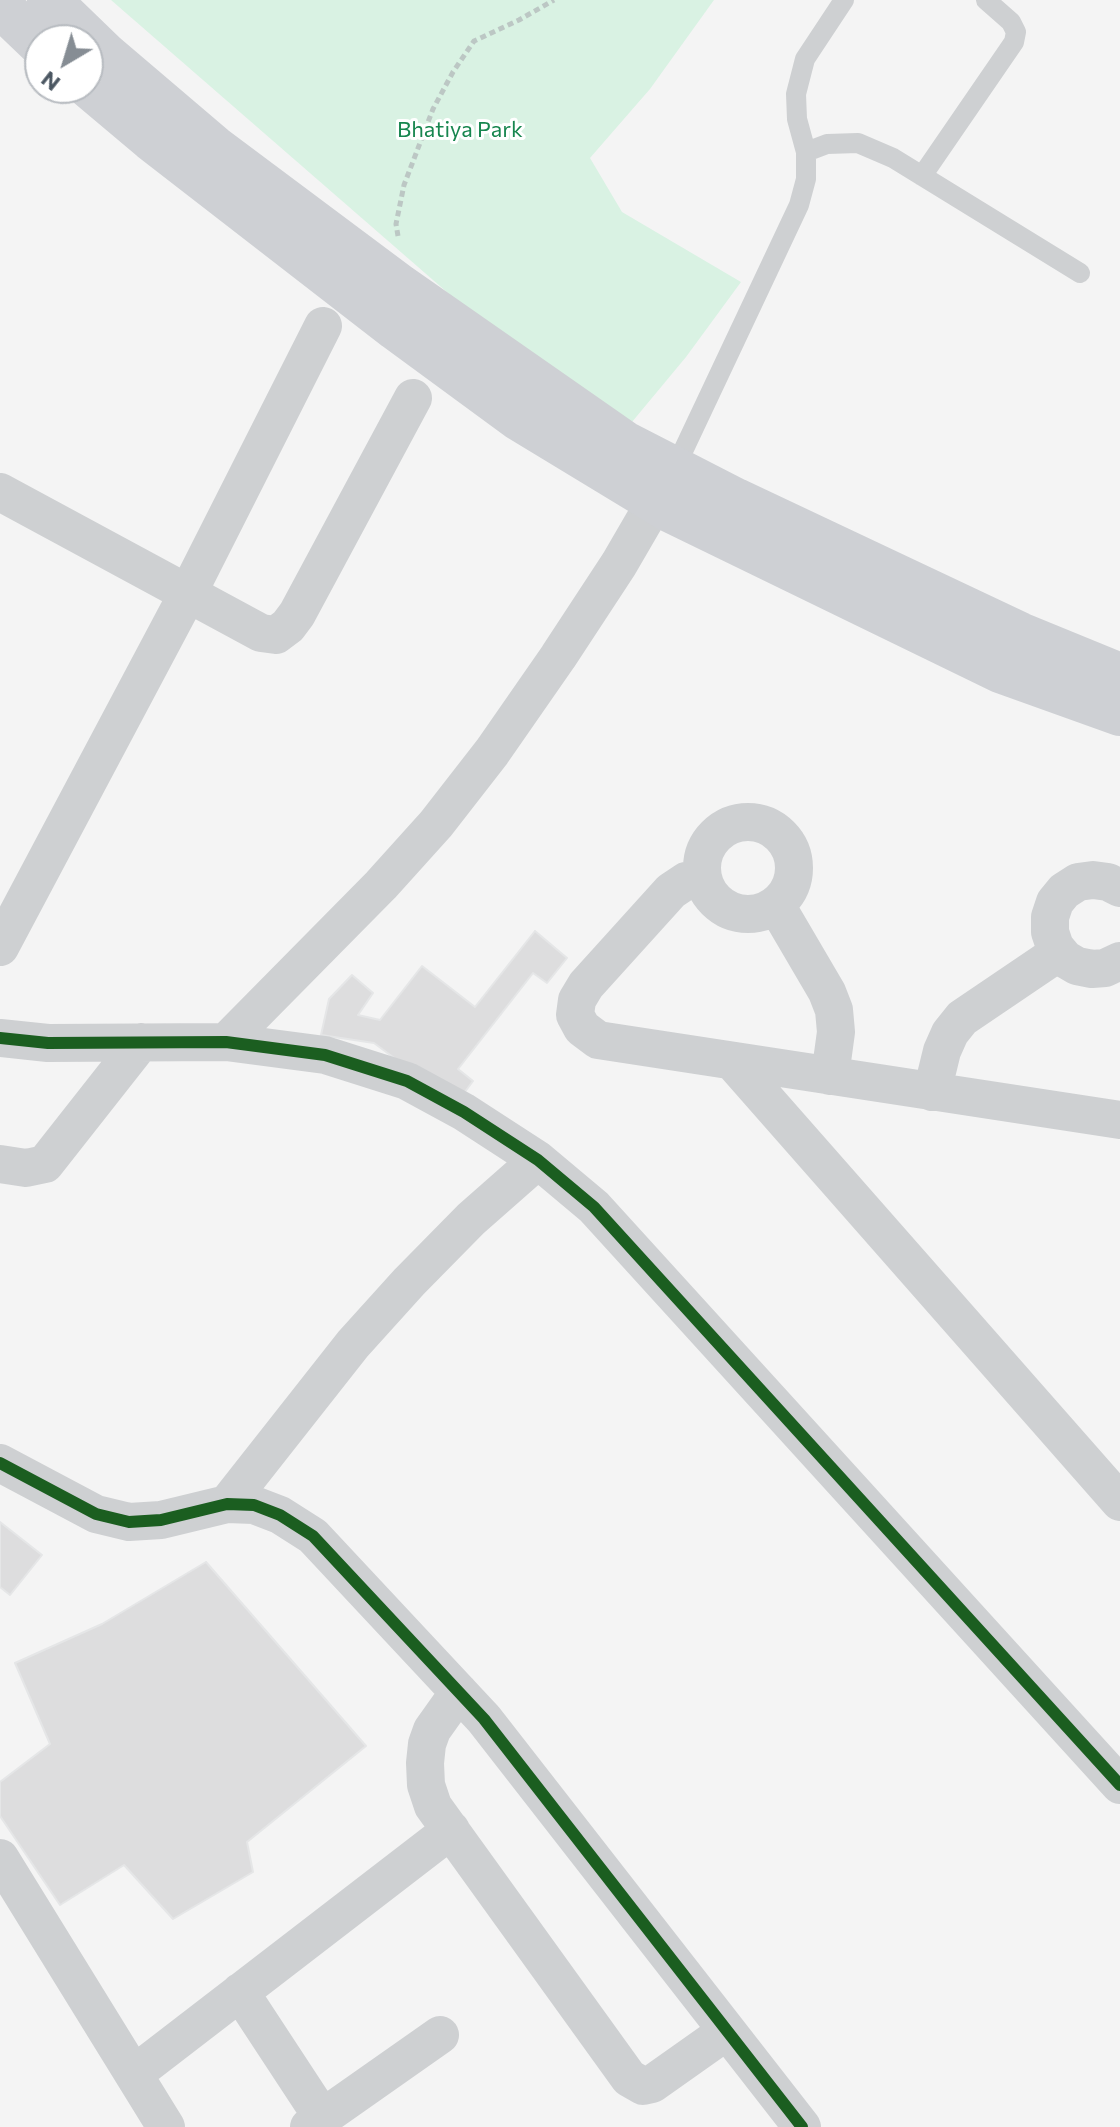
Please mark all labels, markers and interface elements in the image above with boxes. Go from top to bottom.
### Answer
north arrow [24,24,104,104]
text: N [35,66,65,97]
park label: Bhatiya Park [397,117,523,143]

